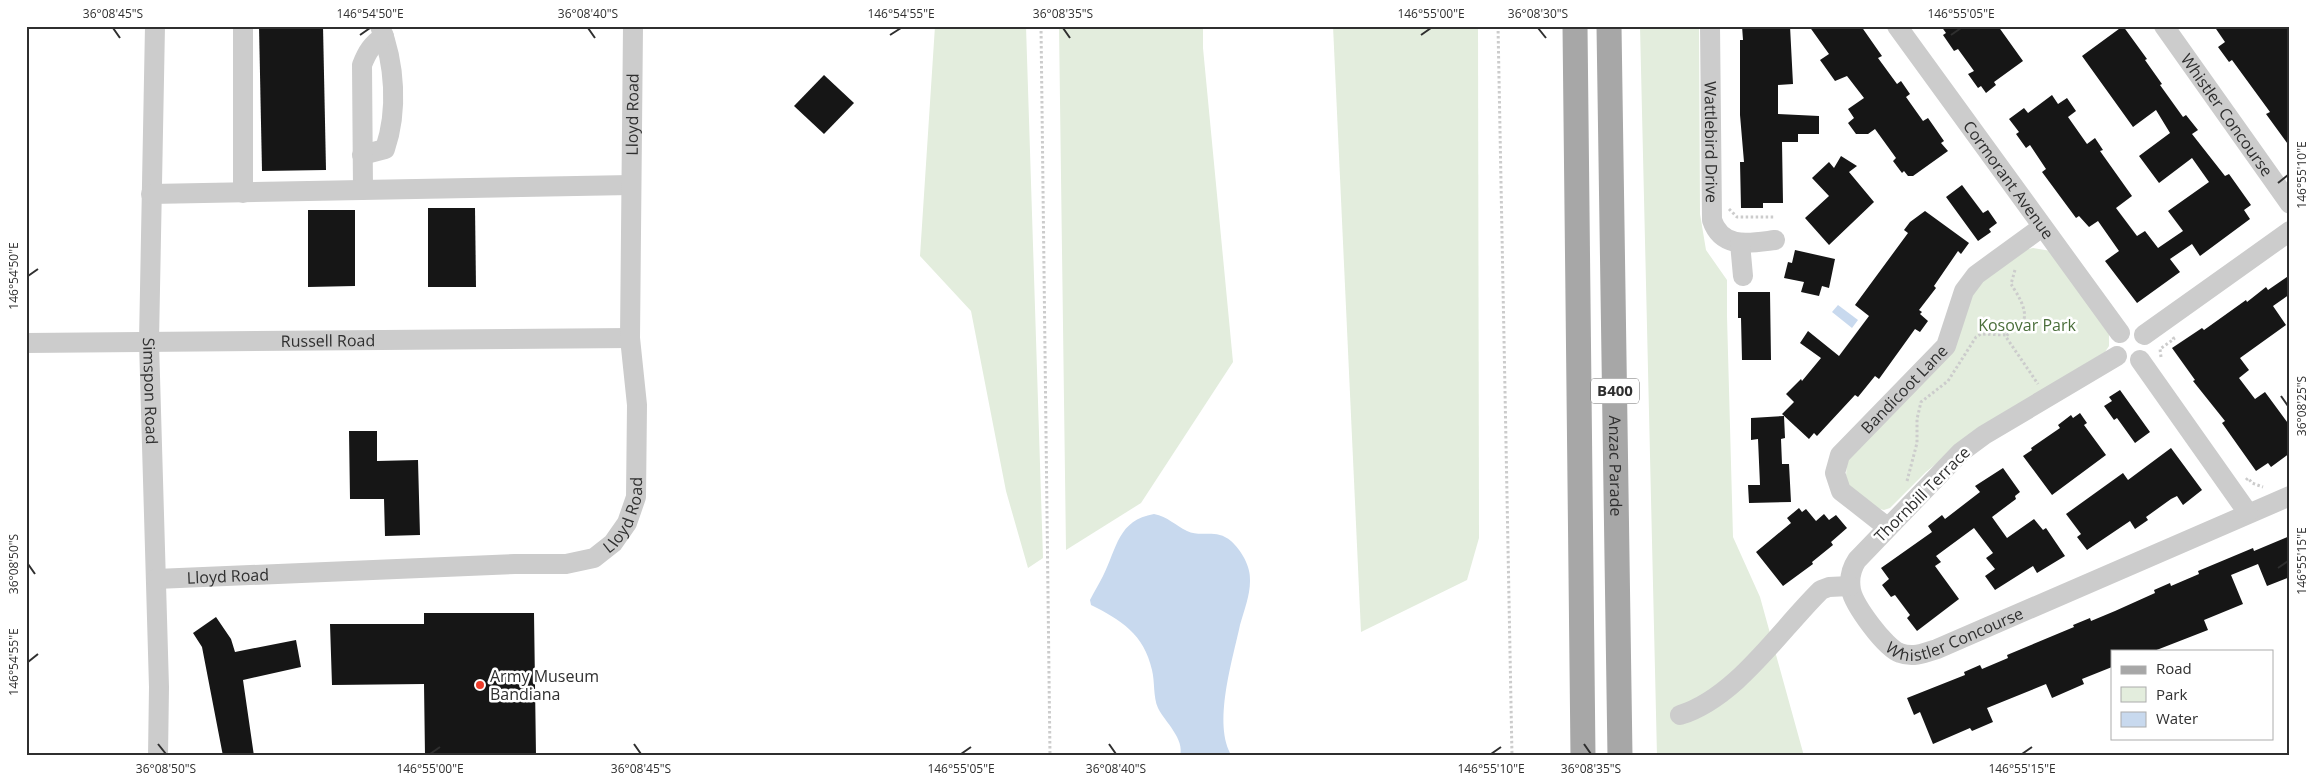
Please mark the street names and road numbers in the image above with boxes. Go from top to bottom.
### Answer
street label: Whistler Concourse [2176,49,2278,181]
street label: Lloyd Road [621,73,644,156]
street label: Wattlebird Drive [1700,81,1723,203]
street label: Cormorant Avenue [1958,116,2059,243]
street label: Russell Road [281,329,375,352]
street label: Simspon Road [138,337,163,445]
street label: Bandicoot Lane [1856,340,1952,438]
road number: B400 [1591,378,1639,404]
street label: Anzac Parade [1604,415,1627,517]
street label: Thornbill Terrace [1869,441,1975,547]
street label: Lloyd Road [598,477,647,558]
street label: Lloyd Road [186,563,269,589]
street label: Whistler Concourse [1881,602,2027,666]

